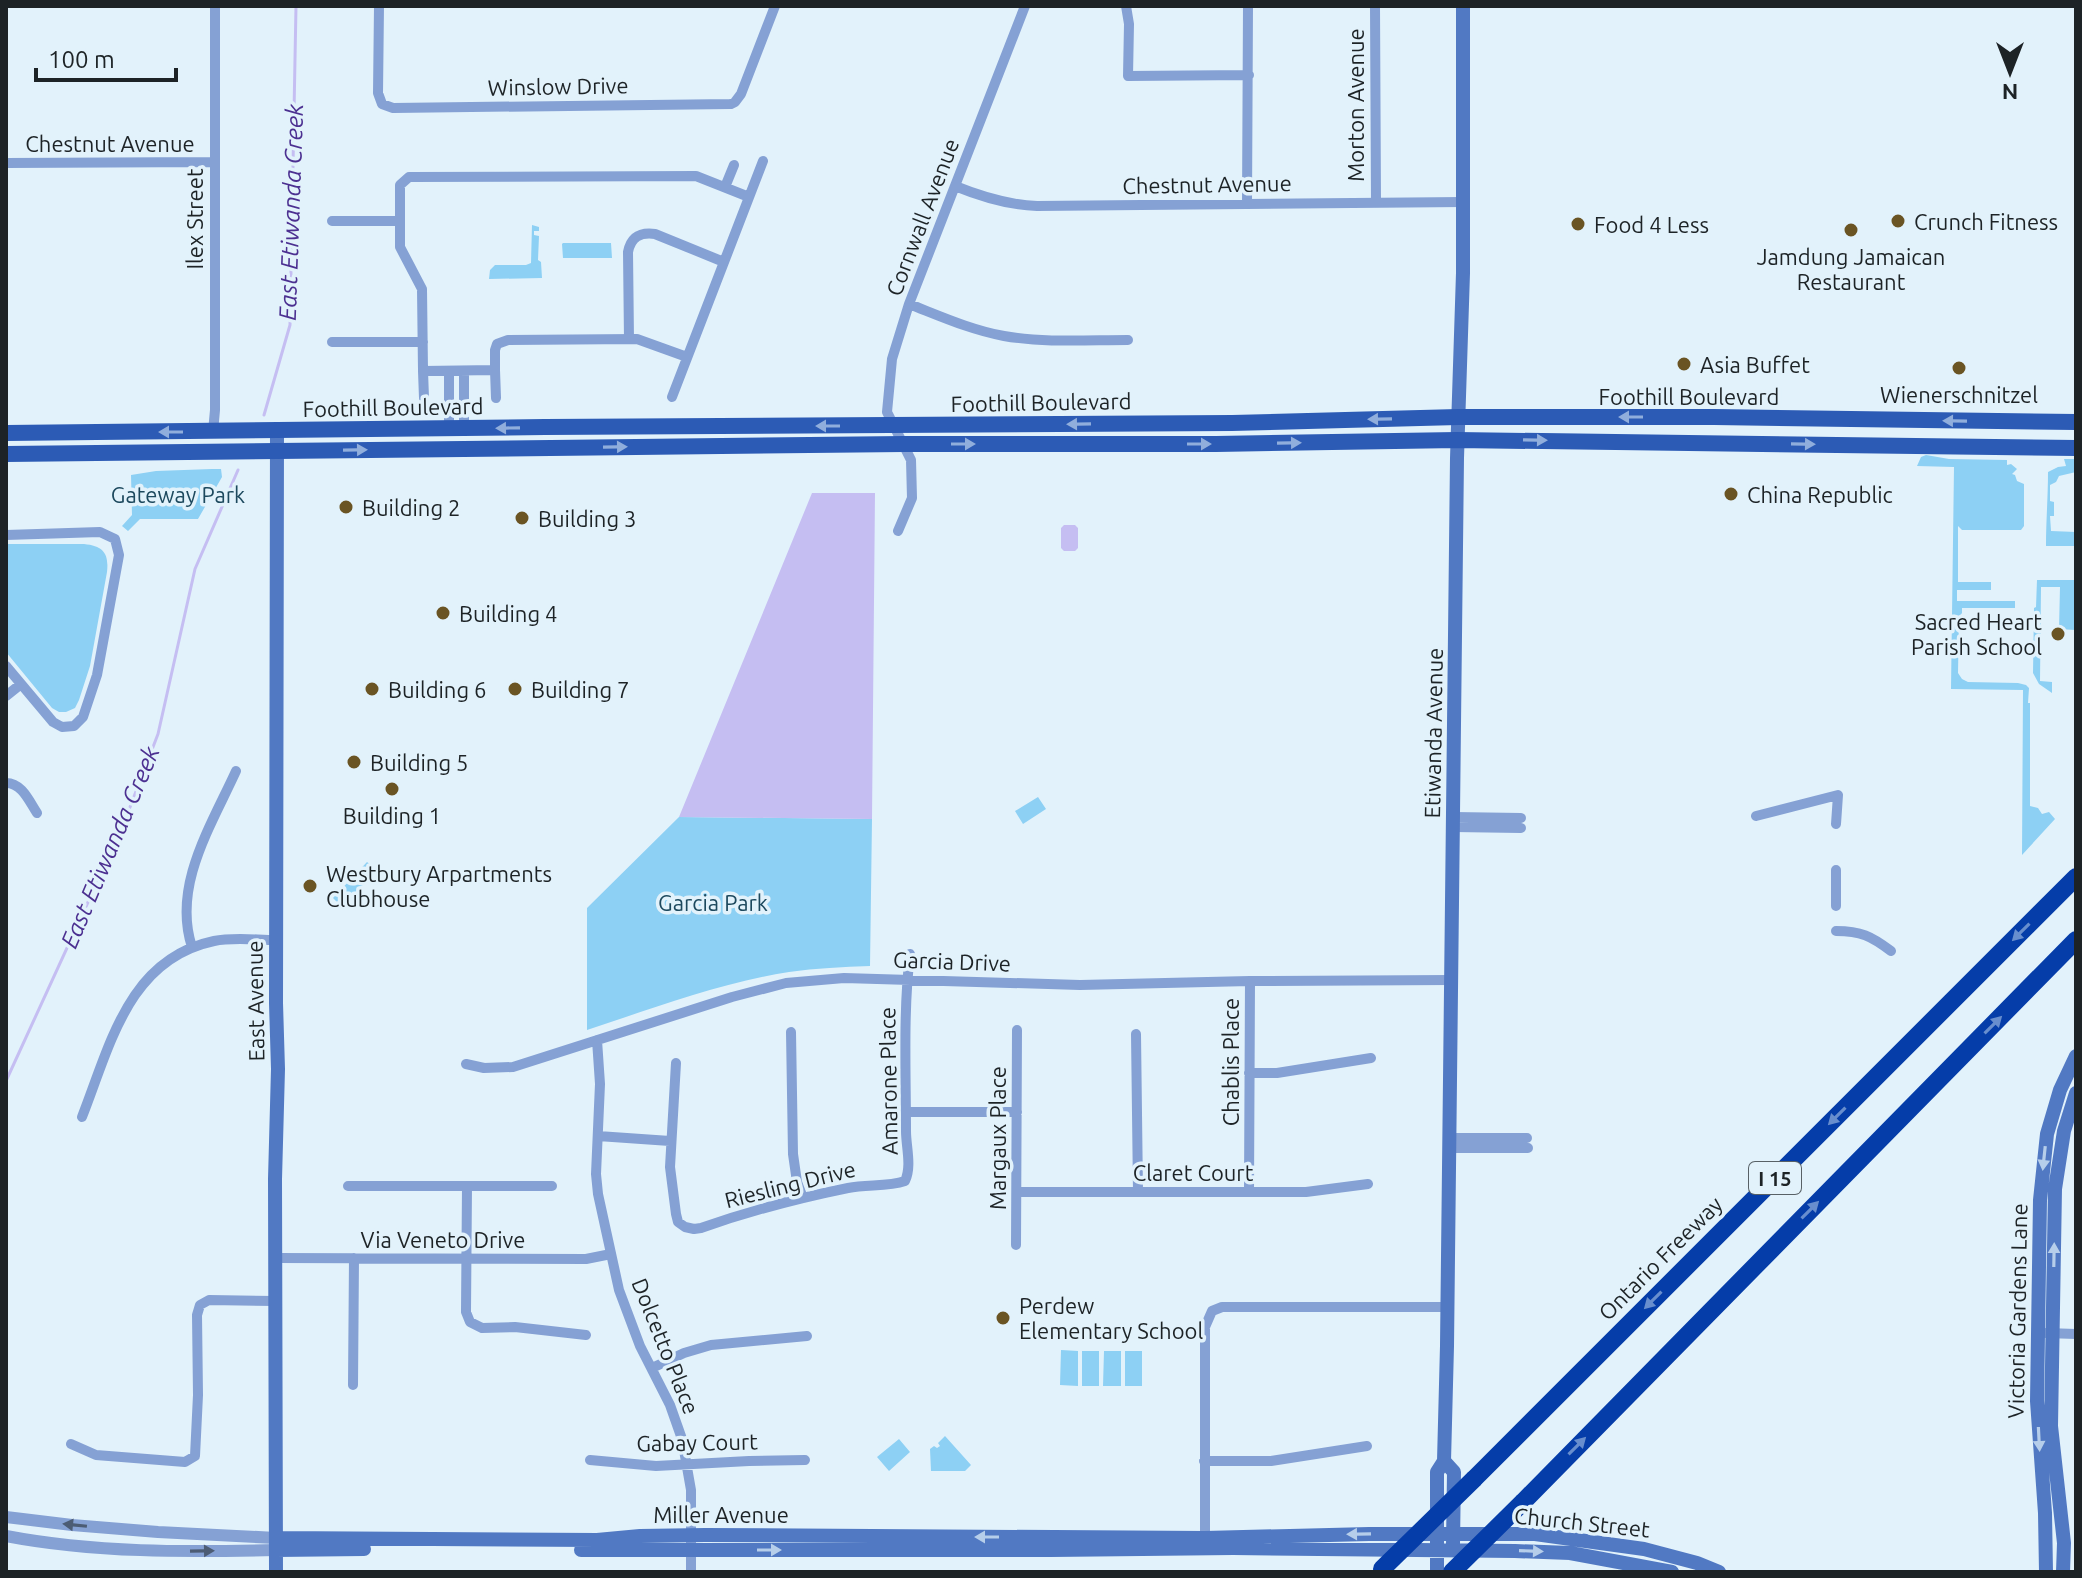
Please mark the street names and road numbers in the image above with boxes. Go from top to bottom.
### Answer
street label: Morton Avenue [1343,28,1368,182]
street label: Winslow Drive [487,72,629,100]
street label: Chestnut Avenue [25,131,195,156]
street label: Cornwall Avenue [881,135,963,299]
street label: Ilex Street [182,168,207,270]
street label: Chestnut Avenue [1122,170,1292,198]
street label: Foothill Boulevard [1599,384,1779,409]
street label: Foothill Boulevard [950,388,1132,416]
street label: Foothill Boulevard [302,393,484,421]
street label: Etiwanda Avenue [1419,648,1447,818]
street label: East Avenue [241,940,269,1062]
street label: Garcia Drive [893,946,1011,976]
street label: Chablis Place [1218,998,1243,1126]
street label: Amarone Place [874,1007,902,1155]
street label: Margaux Place [985,1066,1010,1210]
street label: Riesling Drive [722,1156,858,1212]
street label: Claret Court [1133,1160,1254,1185]
road number: I 15 [1749,1162,1801,1194]
street label: Ontario Freeway [1593,1191,1727,1325]
street label: Victoria Gardens Lane [2003,1203,2031,1419]
street label: Via Veneto Drive [361,1227,525,1252]
street label: Dolcetto Place [627,1274,705,1418]
street label: Gabay Court [636,1428,758,1456]
street label: Miller Avenue [653,1502,789,1527]
street label: Church Street [1513,1502,1651,1542]

